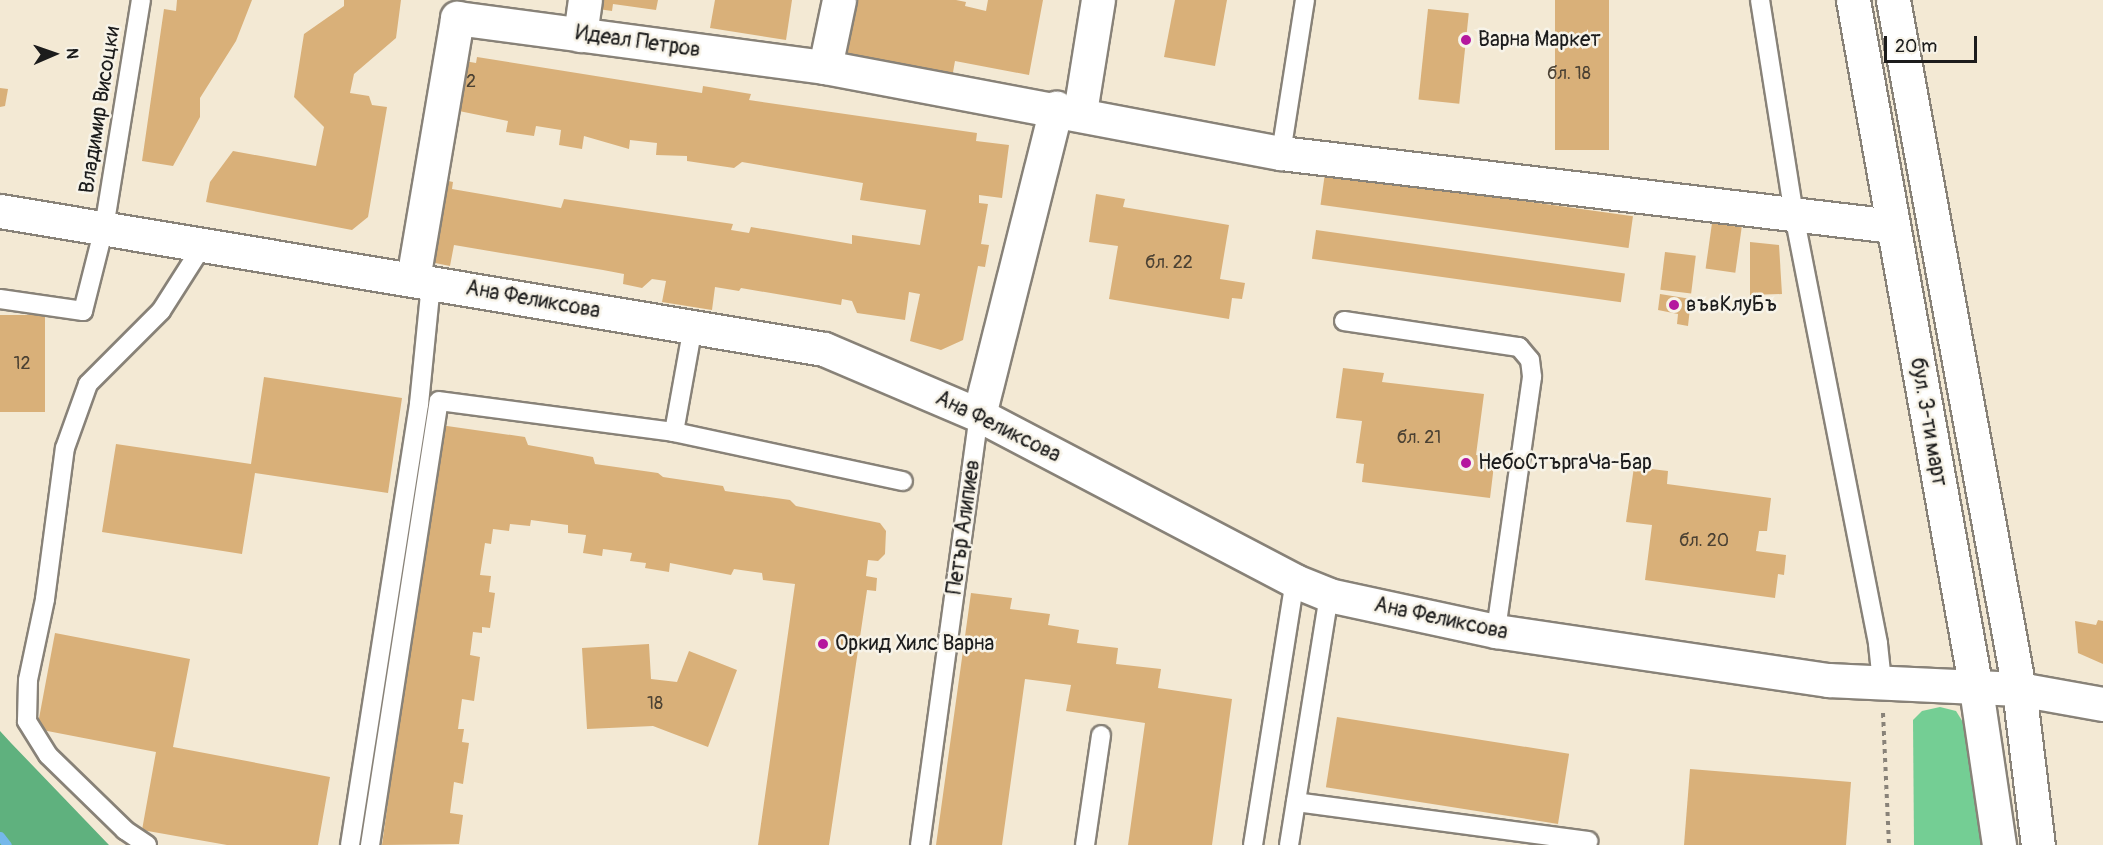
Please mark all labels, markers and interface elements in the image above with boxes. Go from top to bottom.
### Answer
street label: Идеал Петров [574,21,702,63]
north arrow [24,24,84,84]
scale bar [1887,24,1980,62]
street label: Владимир Висоцки [74,25,126,195]
place label: Варна Маркет [1478,27,1601,53]
marker: Варна Маркет [1459,33,1473,47]
text: 20 m [1895,35,1937,58]
text: N [62,48,82,59]
house number: бл. 18 [1547,63,1591,85]
house number: 2 [466,71,476,93]
house number: бл. 22 [1145,252,1193,274]
street label: Ана Феликсова [464,276,602,324]
place label: въвКлуБъ [1686,292,1777,318]
marker: въвКлуБъ [1667,298,1681,312]
house number: 12 [13,353,31,375]
street label: бул. 3-ти март [1904,356,1952,488]
street label: Ана Феликсова [931,386,1065,468]
house number: бл. 21 [1397,427,1441,449]
place label: НебоСтъргаЧа-Бар [1478,450,1652,476]
marker: НебоСтъргаЧа-Бар [1459,456,1473,470]
street label: Петър Алипиев [942,458,986,596]
house number: бл. 20 [1679,530,1729,552]
street label: Ана Феликсова [1372,593,1510,645]
place label: Оркид Хилс Варна [835,631,994,657]
marker: Оркид Хилс Варна [816,637,830,651]
house number: 18 [647,693,663,715]

